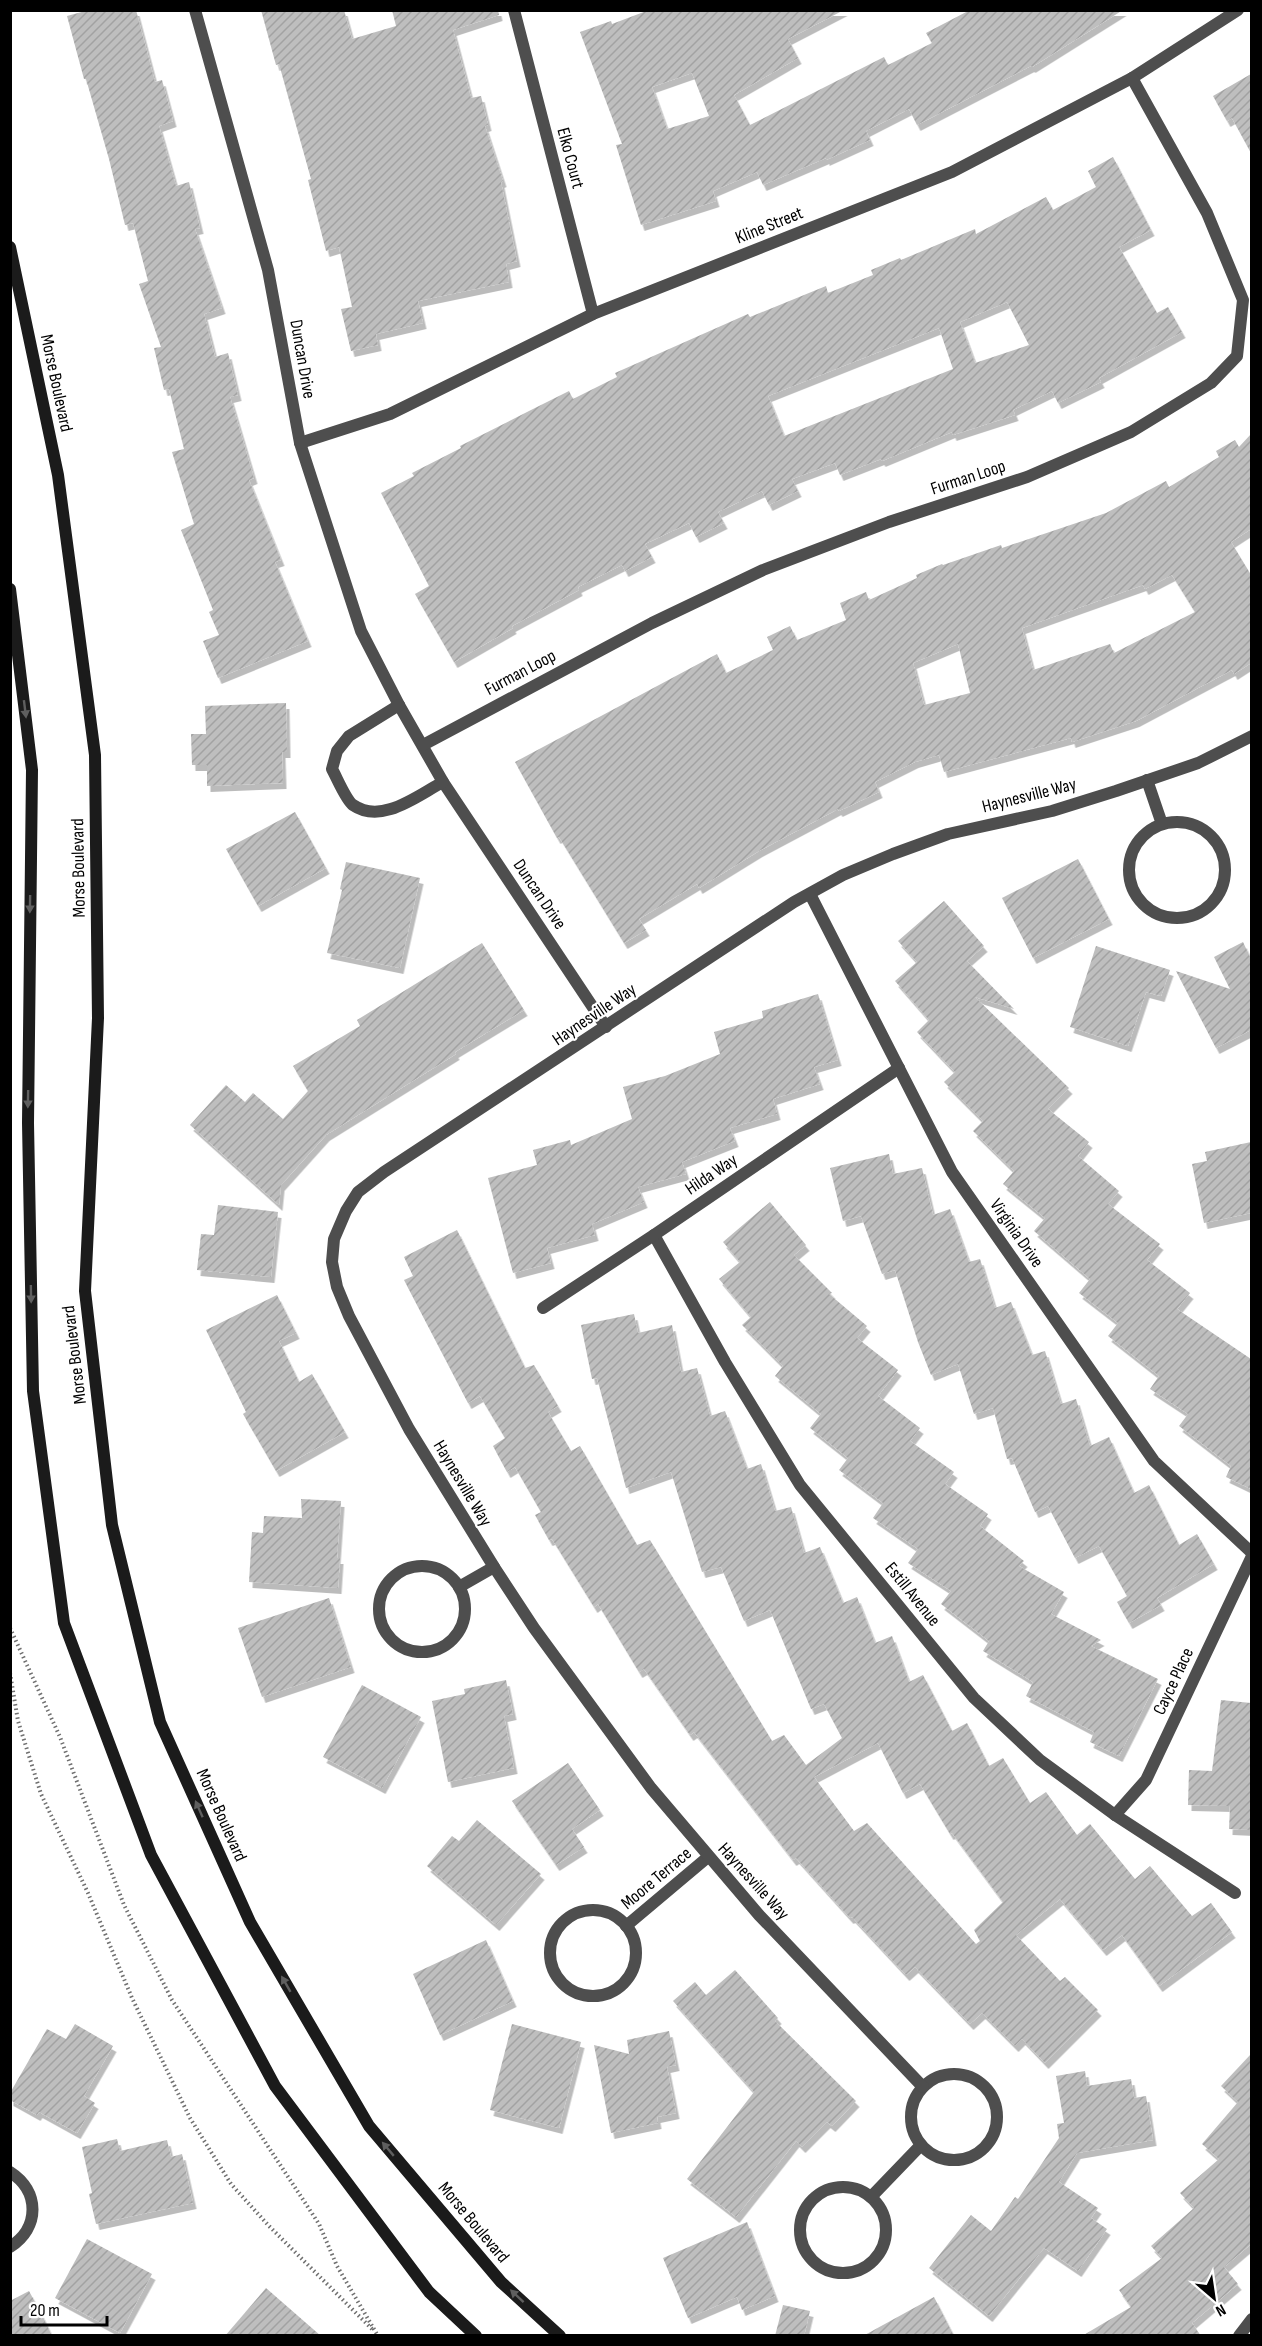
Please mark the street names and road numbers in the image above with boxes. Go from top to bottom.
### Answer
street label: Elko Court [552,125,589,191]
street label: Kline Street [732,202,807,249]
street label: Duncan Drive [285,318,320,400]
street label: Morse Boulevard [36,332,77,434]
street label: Furman Loop [928,456,1008,499]
street label: Furman Loop [481,645,559,700]
street label: Haynesville Way [980,774,1078,817]
street label: Morse Boulevard [67,818,90,918]
street label: Duncan Drive [509,855,571,933]
street label: Haynesville Way [548,979,640,1050]
street label: Hilda Way [681,1149,741,1199]
street label: Virginia Drive [985,1195,1048,1272]
street label: Morse Boulevard [58,1304,91,1405]
street label: Haynesville Way [429,1437,496,1530]
street label: Estill Avenue [880,1558,945,1631]
street label: Cayce Place [1149,1644,1198,1718]
street label: Morse Boulevard [192,1766,251,1865]
street label: Haynesville Way [714,1839,794,1924]
street label: Moore Terrace [617,1843,696,1914]
street label: Morse Boulevard [434,2178,514,2267]

